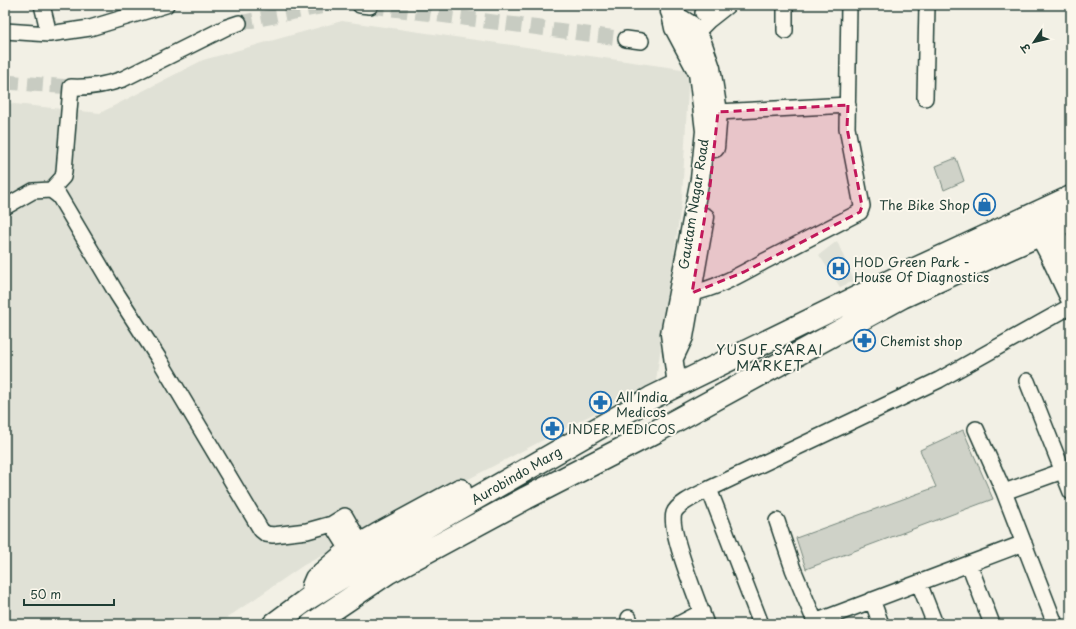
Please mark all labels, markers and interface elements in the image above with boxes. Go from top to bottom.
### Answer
north arrow [1014,22,1054,62]
text: उ [1015,39,1035,57]
street label: Gautam Nagar Road [673,137,713,271]
shop icon: The Bike Shop [972,191,998,217]
place label: The Bike Shop [879,195,970,214]
place label: HOD Green Park - House Of Diagnostics [854,252,989,286]
hospital icon: HOD Green Park - House Of Diagnostics [825,255,851,281]
pharmacy icon: Chemist shop [851,327,877,353]
place label: Chemist shop [880,331,963,350]
district label: YUSUF SARAI MARKET [716,339,824,376]
place label: All India Medicos [616,387,669,421]
pharmacy icon: All India Medicos [587,390,613,416]
pharmacy icon: INDER MEDICOS [540,415,566,441]
place label: INDER MEDICOS [568,419,676,438]
street label: Aurobindo Marg [467,441,565,509]
scale bar [24,581,114,607]
text: 50 m [30,585,61,603]

